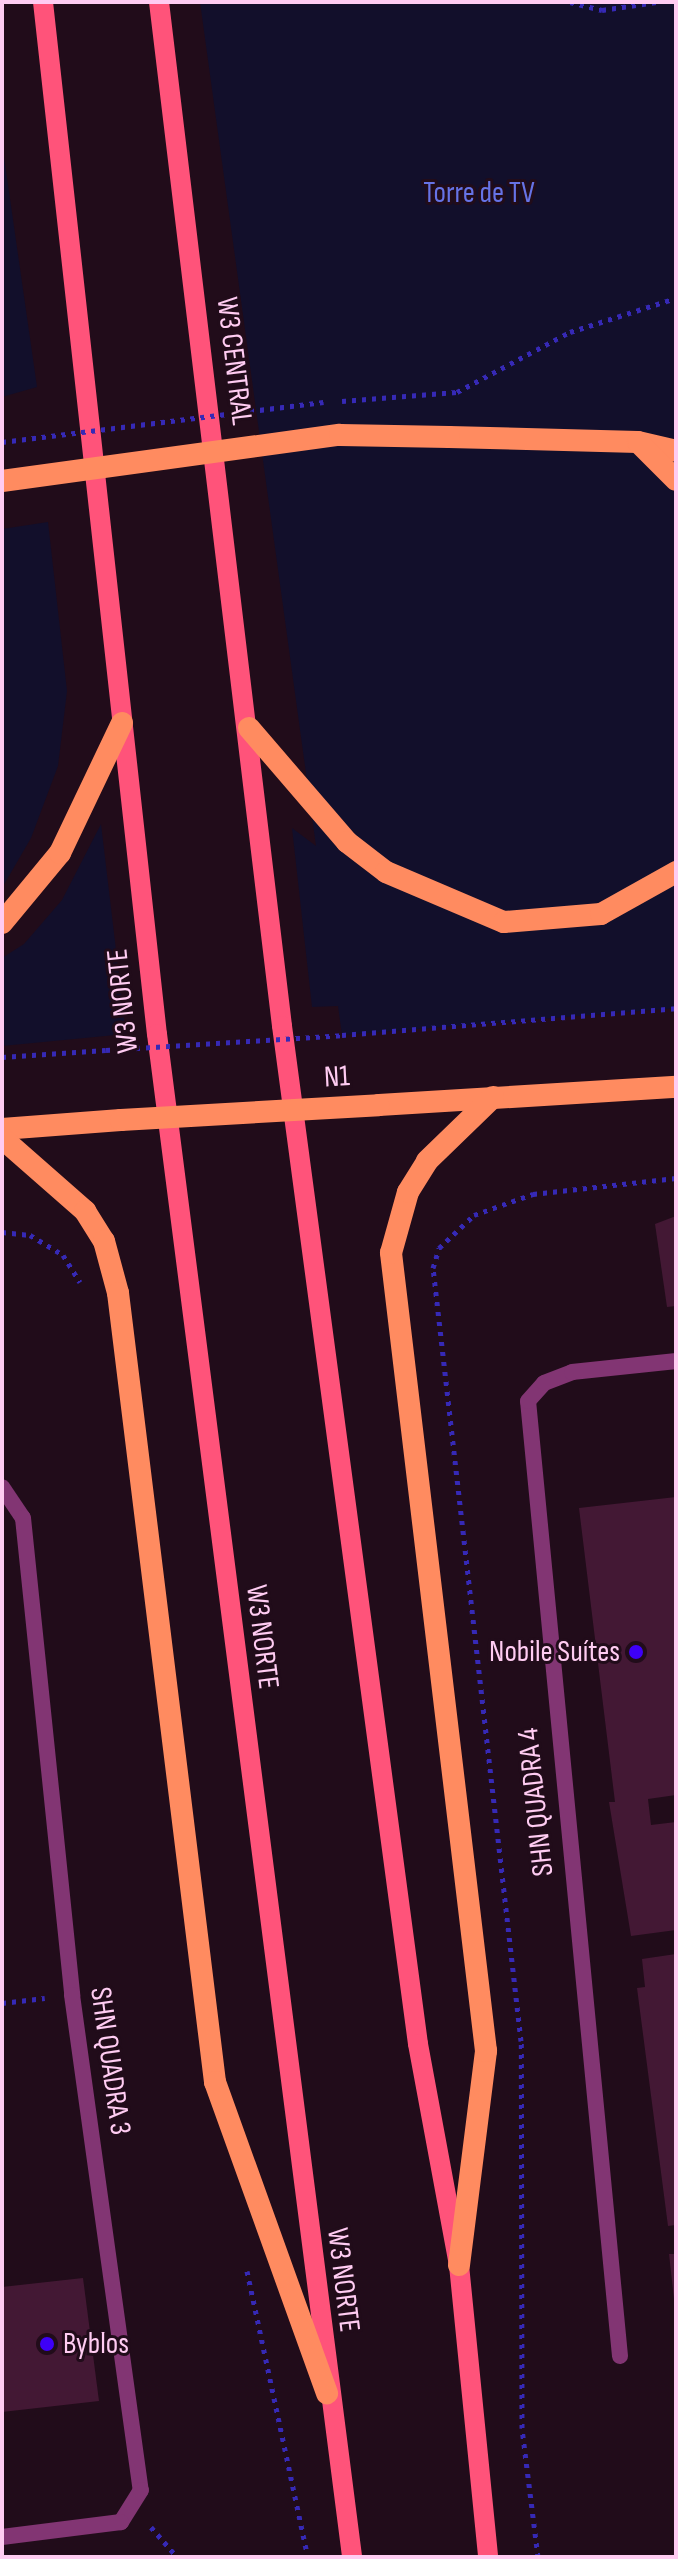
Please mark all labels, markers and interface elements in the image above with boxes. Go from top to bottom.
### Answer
park label: Torre de TV [423,175,535,211]
street label: W3 CENTRAL [208,295,260,427]
street label: W3 NORTE [100,947,146,1055]
street label: N1 [323,1058,351,1096]
street label: W3 NORTE [238,1583,286,1691]
place label: Nobile Suítes [489,1634,620,1670]
marker: Nobile Suítes [627,1643,645,1661]
street label: SHN QUADRA 4 [510,1726,562,1878]
street label: SHN QUADRA 3 [82,1985,138,2137]
street label: W3 NORTE [319,2226,367,2334]
place label: Byblos [63,2326,129,2362]
marker: Byblos [38,2335,56,2353]

